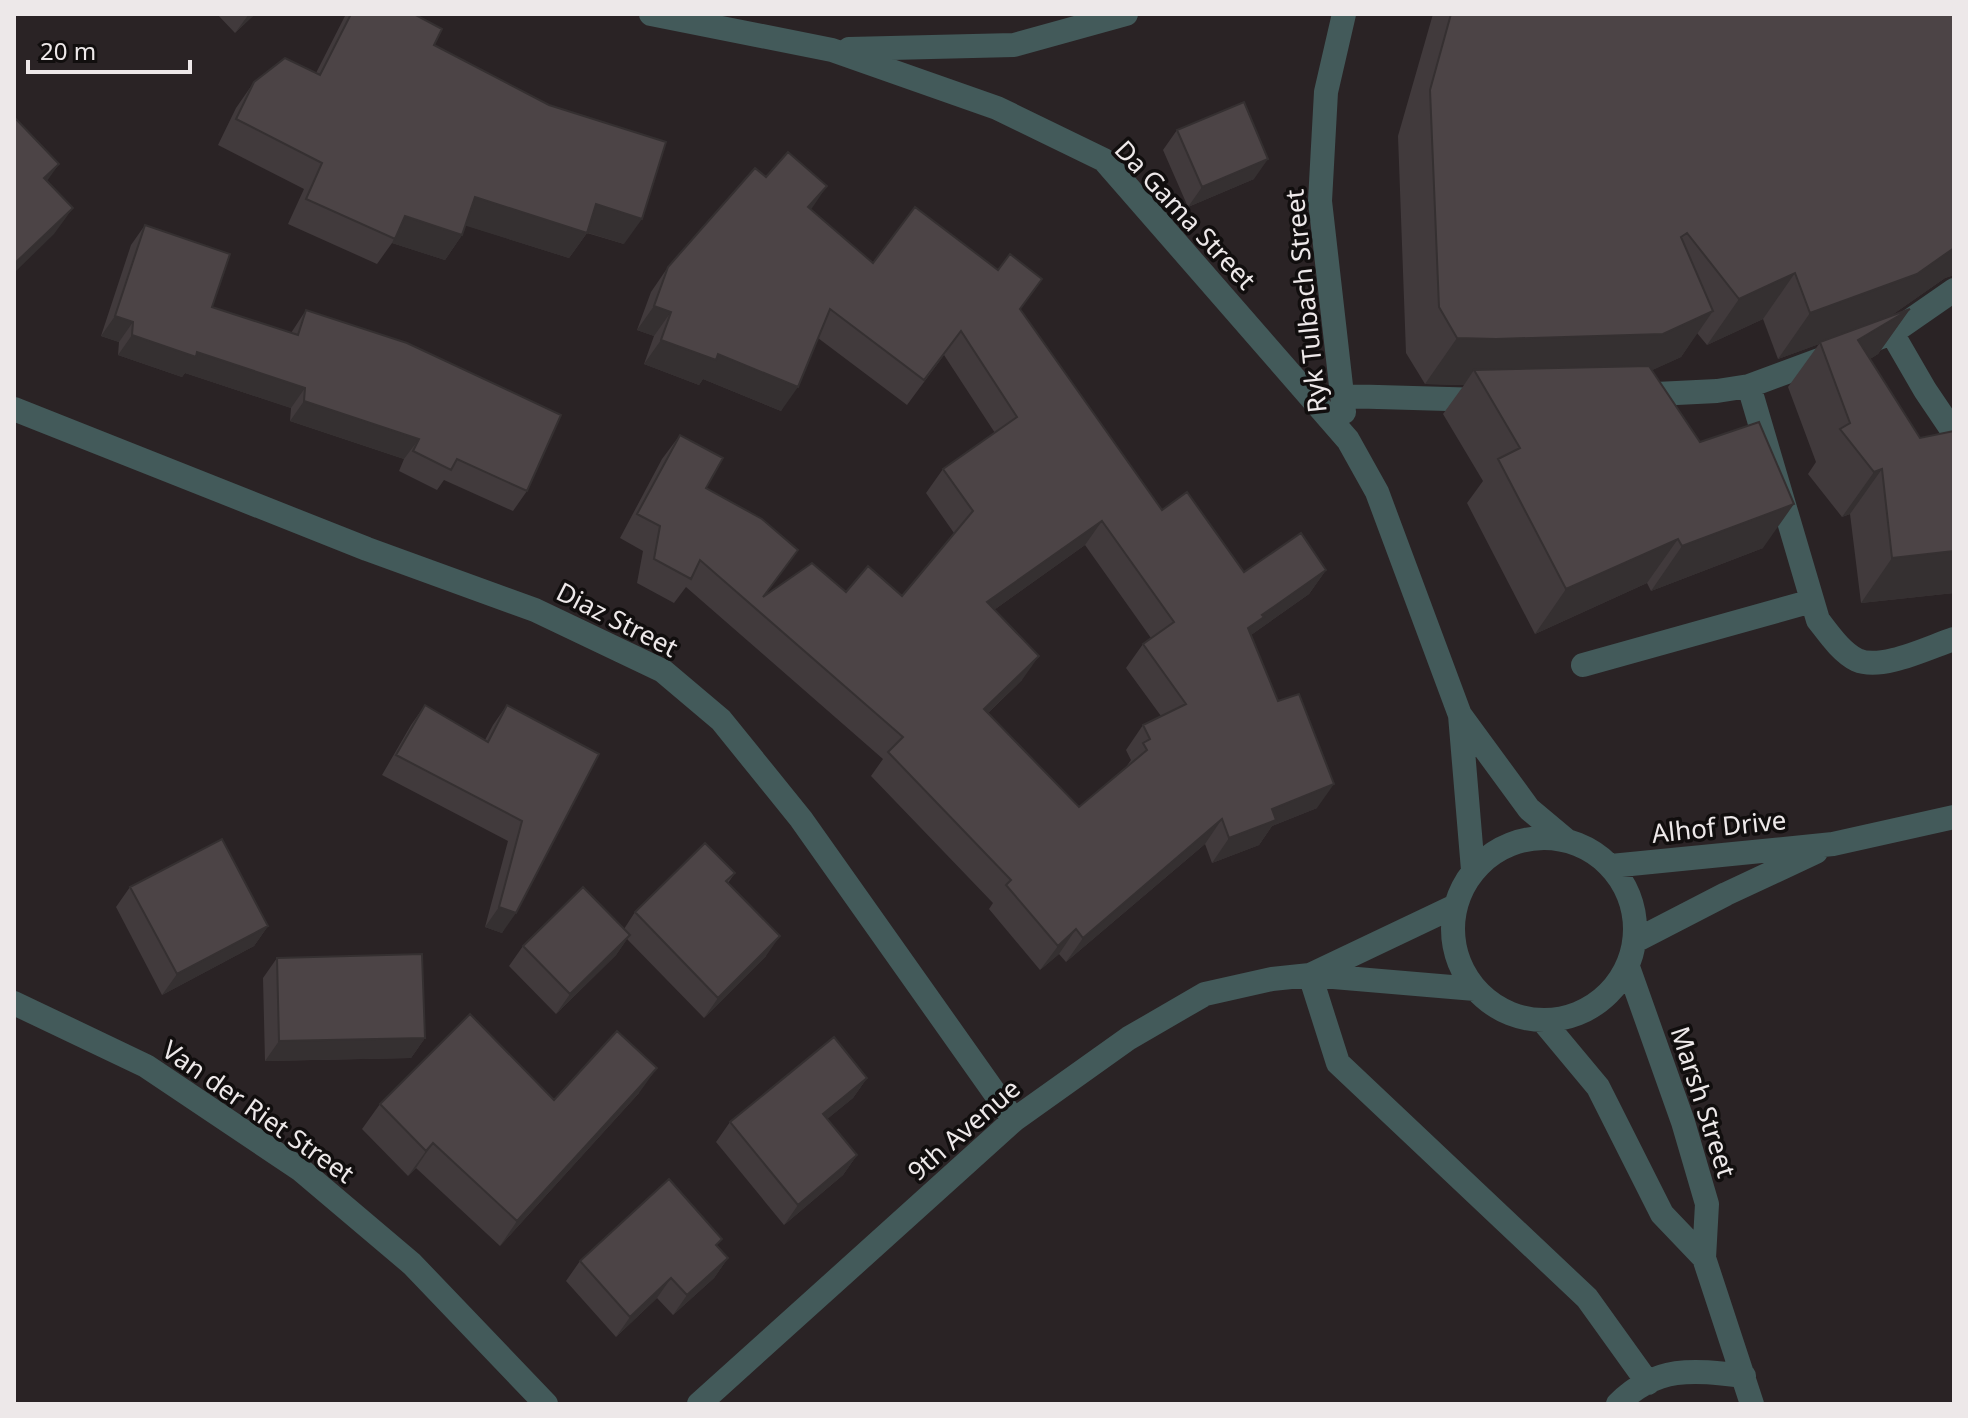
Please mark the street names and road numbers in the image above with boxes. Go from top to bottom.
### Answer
street label: Da Gama Street [1107,132,1264,297]
street label: Ryk Tulbach Street [1275,188,1335,415]
street label: Diaz Street [551,573,684,665]
street label: Alhof Drive [1650,801,1788,851]
street label: Marsh Street [1663,1022,1745,1182]
street label: Van der Riet Street [155,1031,362,1191]
street label: 9th Avenue [899,1070,1027,1188]

